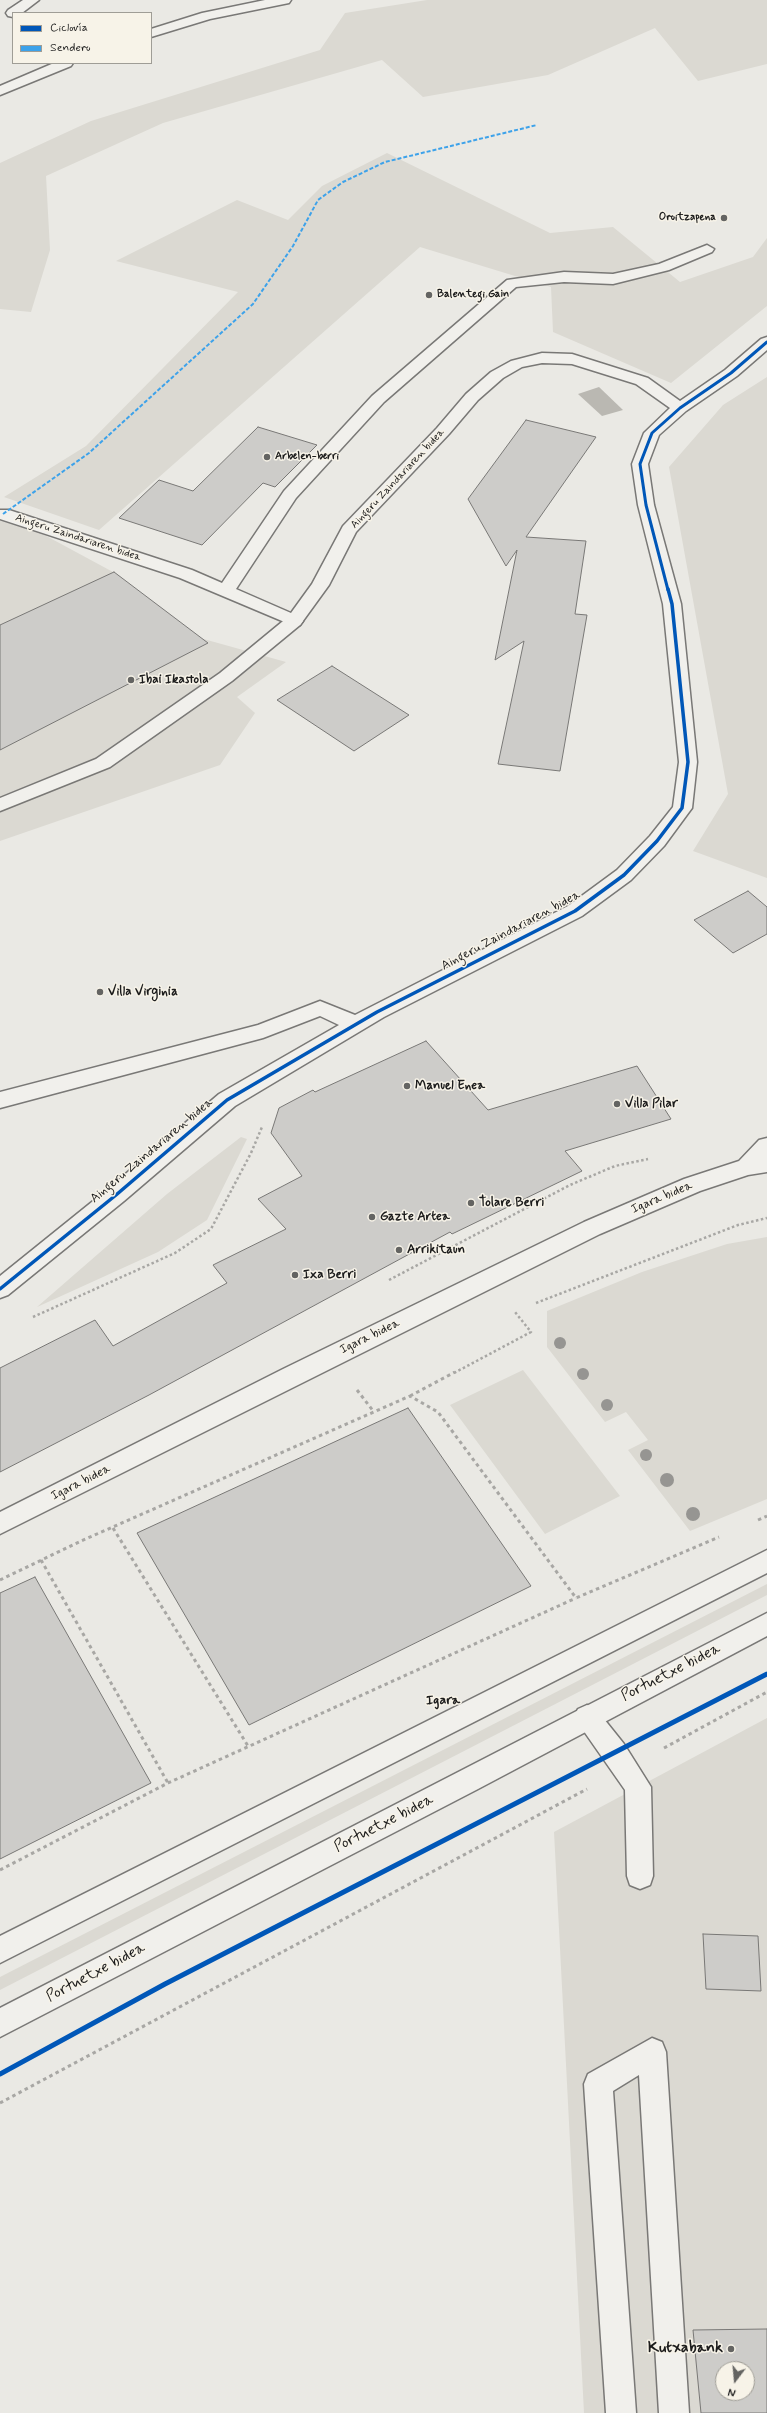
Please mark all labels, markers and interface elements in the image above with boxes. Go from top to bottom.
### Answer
legend [12,12,152,64]
text: Ciclovía [50,20,88,36]
text: Sendero [50,40,91,56]
place label: Oroitzapena [659,211,716,225]
marker: Oroitzapena [719,213,729,223]
place label: Balentegi Gain [437,288,509,302]
marker: Balentegi Gain [424,290,434,300]
street label: Aingeru Zaindariaren bidea [348,426,448,532]
place label: Arbelen-berri [275,450,339,464]
marker: Arbelen-berri [262,452,272,462]
street label: Aingeru Zaindariaren bidea [13,511,143,565]
place label: Ibai Ikastola [139,672,209,688]
marker: Ibai Ikastola [126,675,136,685]
street label: Aingeru Zaindariaren bidea [439,888,583,974]
place label: Villa Virginia [108,984,178,1000]
marker: Villa Virginia [95,987,105,997]
place label: Manuel Enea [415,1078,485,1094]
marker: Manuel Enea [402,1081,412,1091]
street label: Aingeru Zaindariaren bidea [87,1095,217,1207]
place label: Villa Pilar [625,1096,678,1112]
marker: Villa Pilar [612,1099,622,1109]
street label: Igara bidea [629,1178,695,1218]
place label: Tolare Berri [479,1195,544,1211]
marker: Tolare Berri [466,1198,476,1208]
place label: Gazte Artea [380,1209,450,1225]
marker: Gazte Artea [367,1212,377,1222]
place label: Arrikitaun [407,1242,465,1258]
marker: Arrikitaun [394,1245,404,1255]
place label: Ixa Berri [303,1267,356,1283]
marker: Ixa Berri [290,1270,300,1280]
street label: Igara bidea [338,1316,402,1358]
street label: Igara bidea [49,1461,113,1505]
street label: Portuetxe bidea [618,1640,724,1706]
district label: Igara [426,1693,460,1709]
street label: Portuetxe bidea [331,1791,437,1857]
street label: Portuetxe bidea [43,1939,149,2007]
place label: Kutxabank [648,2339,723,2359]
marker: Kutxabank [726,2344,736,2354]
north arrow [715,2361,755,2401]
text: N [727,2384,737,2399]

